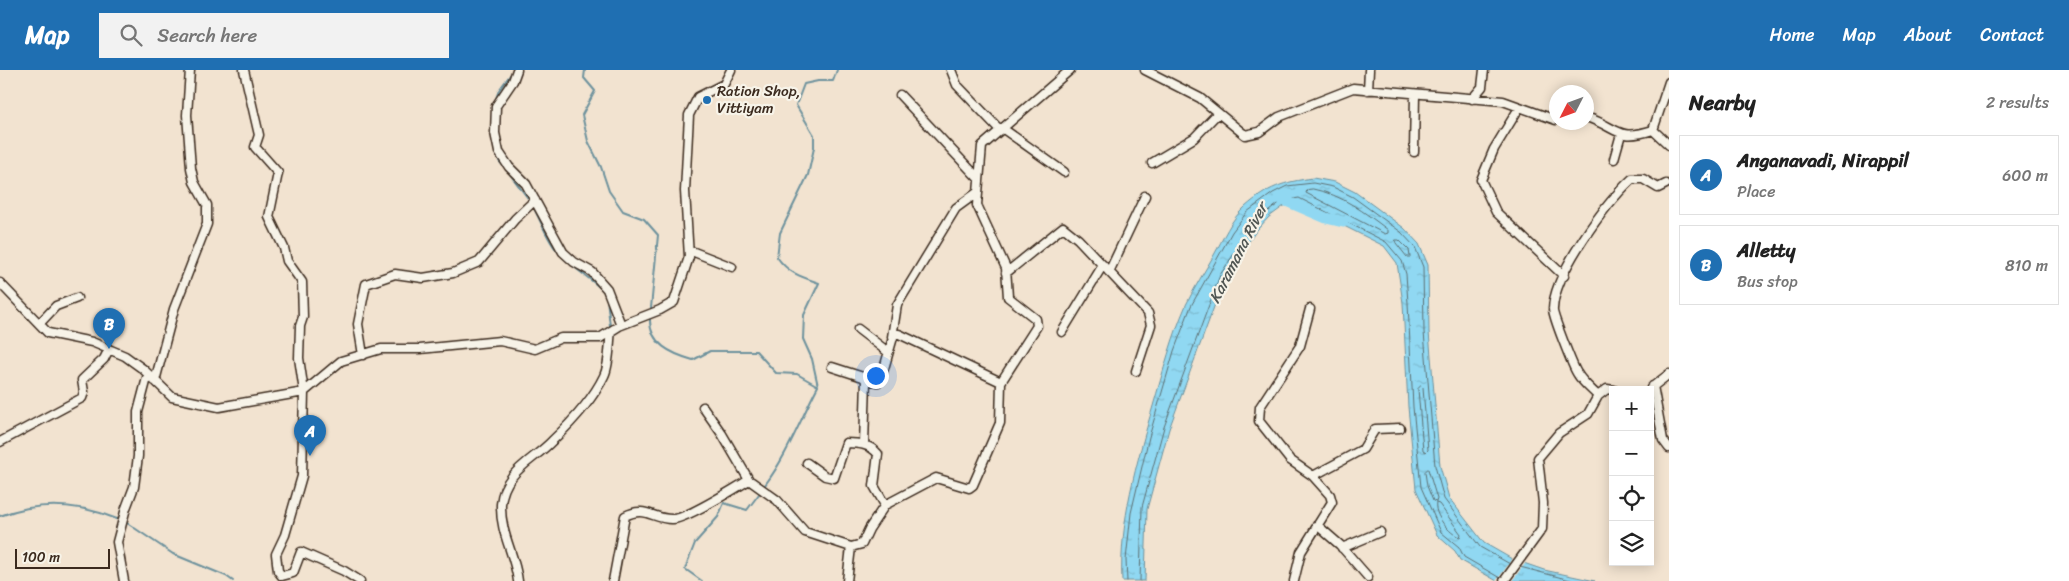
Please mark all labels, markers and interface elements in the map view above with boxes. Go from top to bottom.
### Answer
search box [99,13,449,58]
text: Map [25,14,69,56]
text: Search here [157,19,257,52]
text: Home [1770,19,1815,51]
text: Map [1843,19,1876,51]
text: About [1904,19,1952,51]
text: Contact [1980,19,2044,51]
icon: search [117,21,145,49]
place label: Ration Shop, Vittiyam [717,78,801,121]
text: Nearby [1689,84,1755,122]
north arrow [1549,85,1594,130]
text: 2 results [1986,88,2049,117]
marker: Ration Shop, Vittiyam [701,94,713,106]
text: Anganavadi, Nirappil [1737,144,1909,177]
text: A [1701,161,1711,190]
text: 600 m [2002,161,2048,190]
text: Place [1737,177,1776,206]
water label: Karamana River [1200,195,1277,308]
text: Alletty [1737,234,1795,267]
text: B [1701,251,1711,280]
text: 810 m [2005,251,2048,280]
text: Bus stop [1737,267,1798,296]
pin: B [93,308,125,349]
your location [863,363,889,389]
map controls [1609,386,1654,566]
button: + [1609,386,1654,431]
pin: A [294,415,326,456]
button: − [1609,431,1654,476]
button: locate [1609,476,1654,521]
button: layers [1609,521,1654,566]
text: 100 m [22,545,60,570]
scale bar [15,546,110,569]

